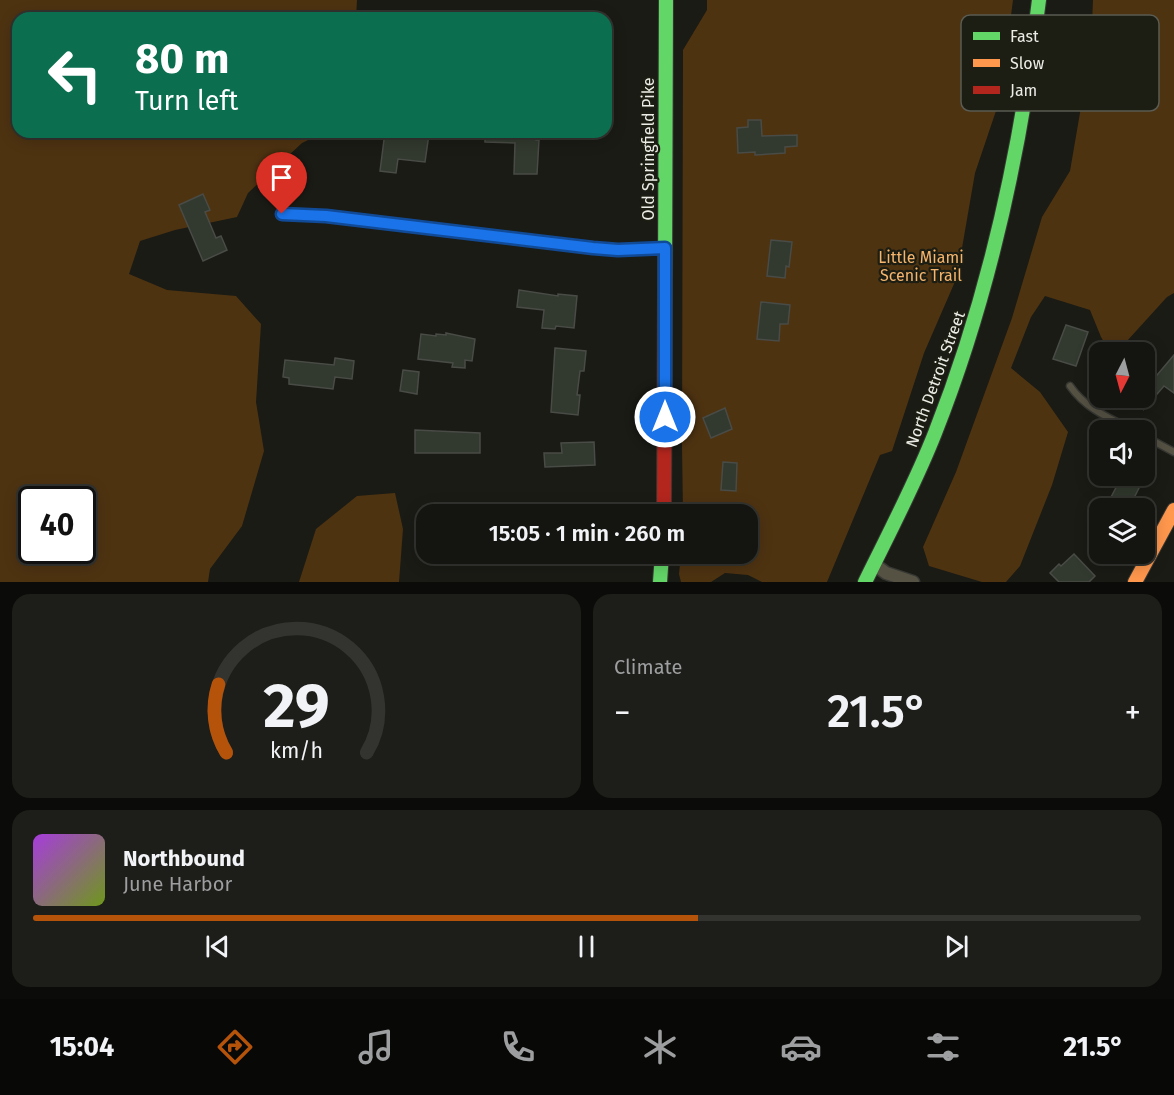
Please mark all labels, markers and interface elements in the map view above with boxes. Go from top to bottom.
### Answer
legend [961,15,1159,111]
text: Fast [1010,27,1039,46]
text: 80 m [135,34,229,84]
icon: left [36,36,114,114]
text: Slow [1010,54,1045,73]
street label: Old Springfield Pike [639,77,658,221]
text: Jam [1010,81,1037,100]
text: Turn left [135,85,238,117]
pin [256,152,307,214]
icon: arrive [265,161,298,194]
park label: Little Miami Scenic Trail [878,248,964,285]
street label: North Detroit Street [902,308,969,450]
north arrow [1089,342,1155,408]
map controls [1089,342,1155,564]
position arrow [633,385,697,449]
button: sound [1089,420,1155,486]
speed limit sign: 40 [18,486,96,564]
button: layers [1089,498,1155,564]
text: 15:05 · 1 min · 260 m [489,520,685,547]
text: Climate [614,655,682,679]
text: 29 [263,669,330,744]
text: 21.5° [827,685,928,739]
text: − [614,693,631,733]
text: + [1125,693,1141,733]
text: km/h [270,738,323,764]
text: Northbound [123,845,245,872]
text: June Harbor [123,872,232,896]
icon: previous [201,930,234,963]
icon: pause [570,930,603,963]
icon: next [940,930,973,963]
icon: directions [214,1026,256,1068]
icon: music [355,1026,397,1068]
icon: phone [497,1026,539,1068]
icon: climate [639,1026,681,1068]
icon: car [780,1026,822,1068]
icon: filters [922,1026,964,1068]
text: 15:04 [50,1031,114,1063]
text: 21.5° [1063,1031,1124,1063]

